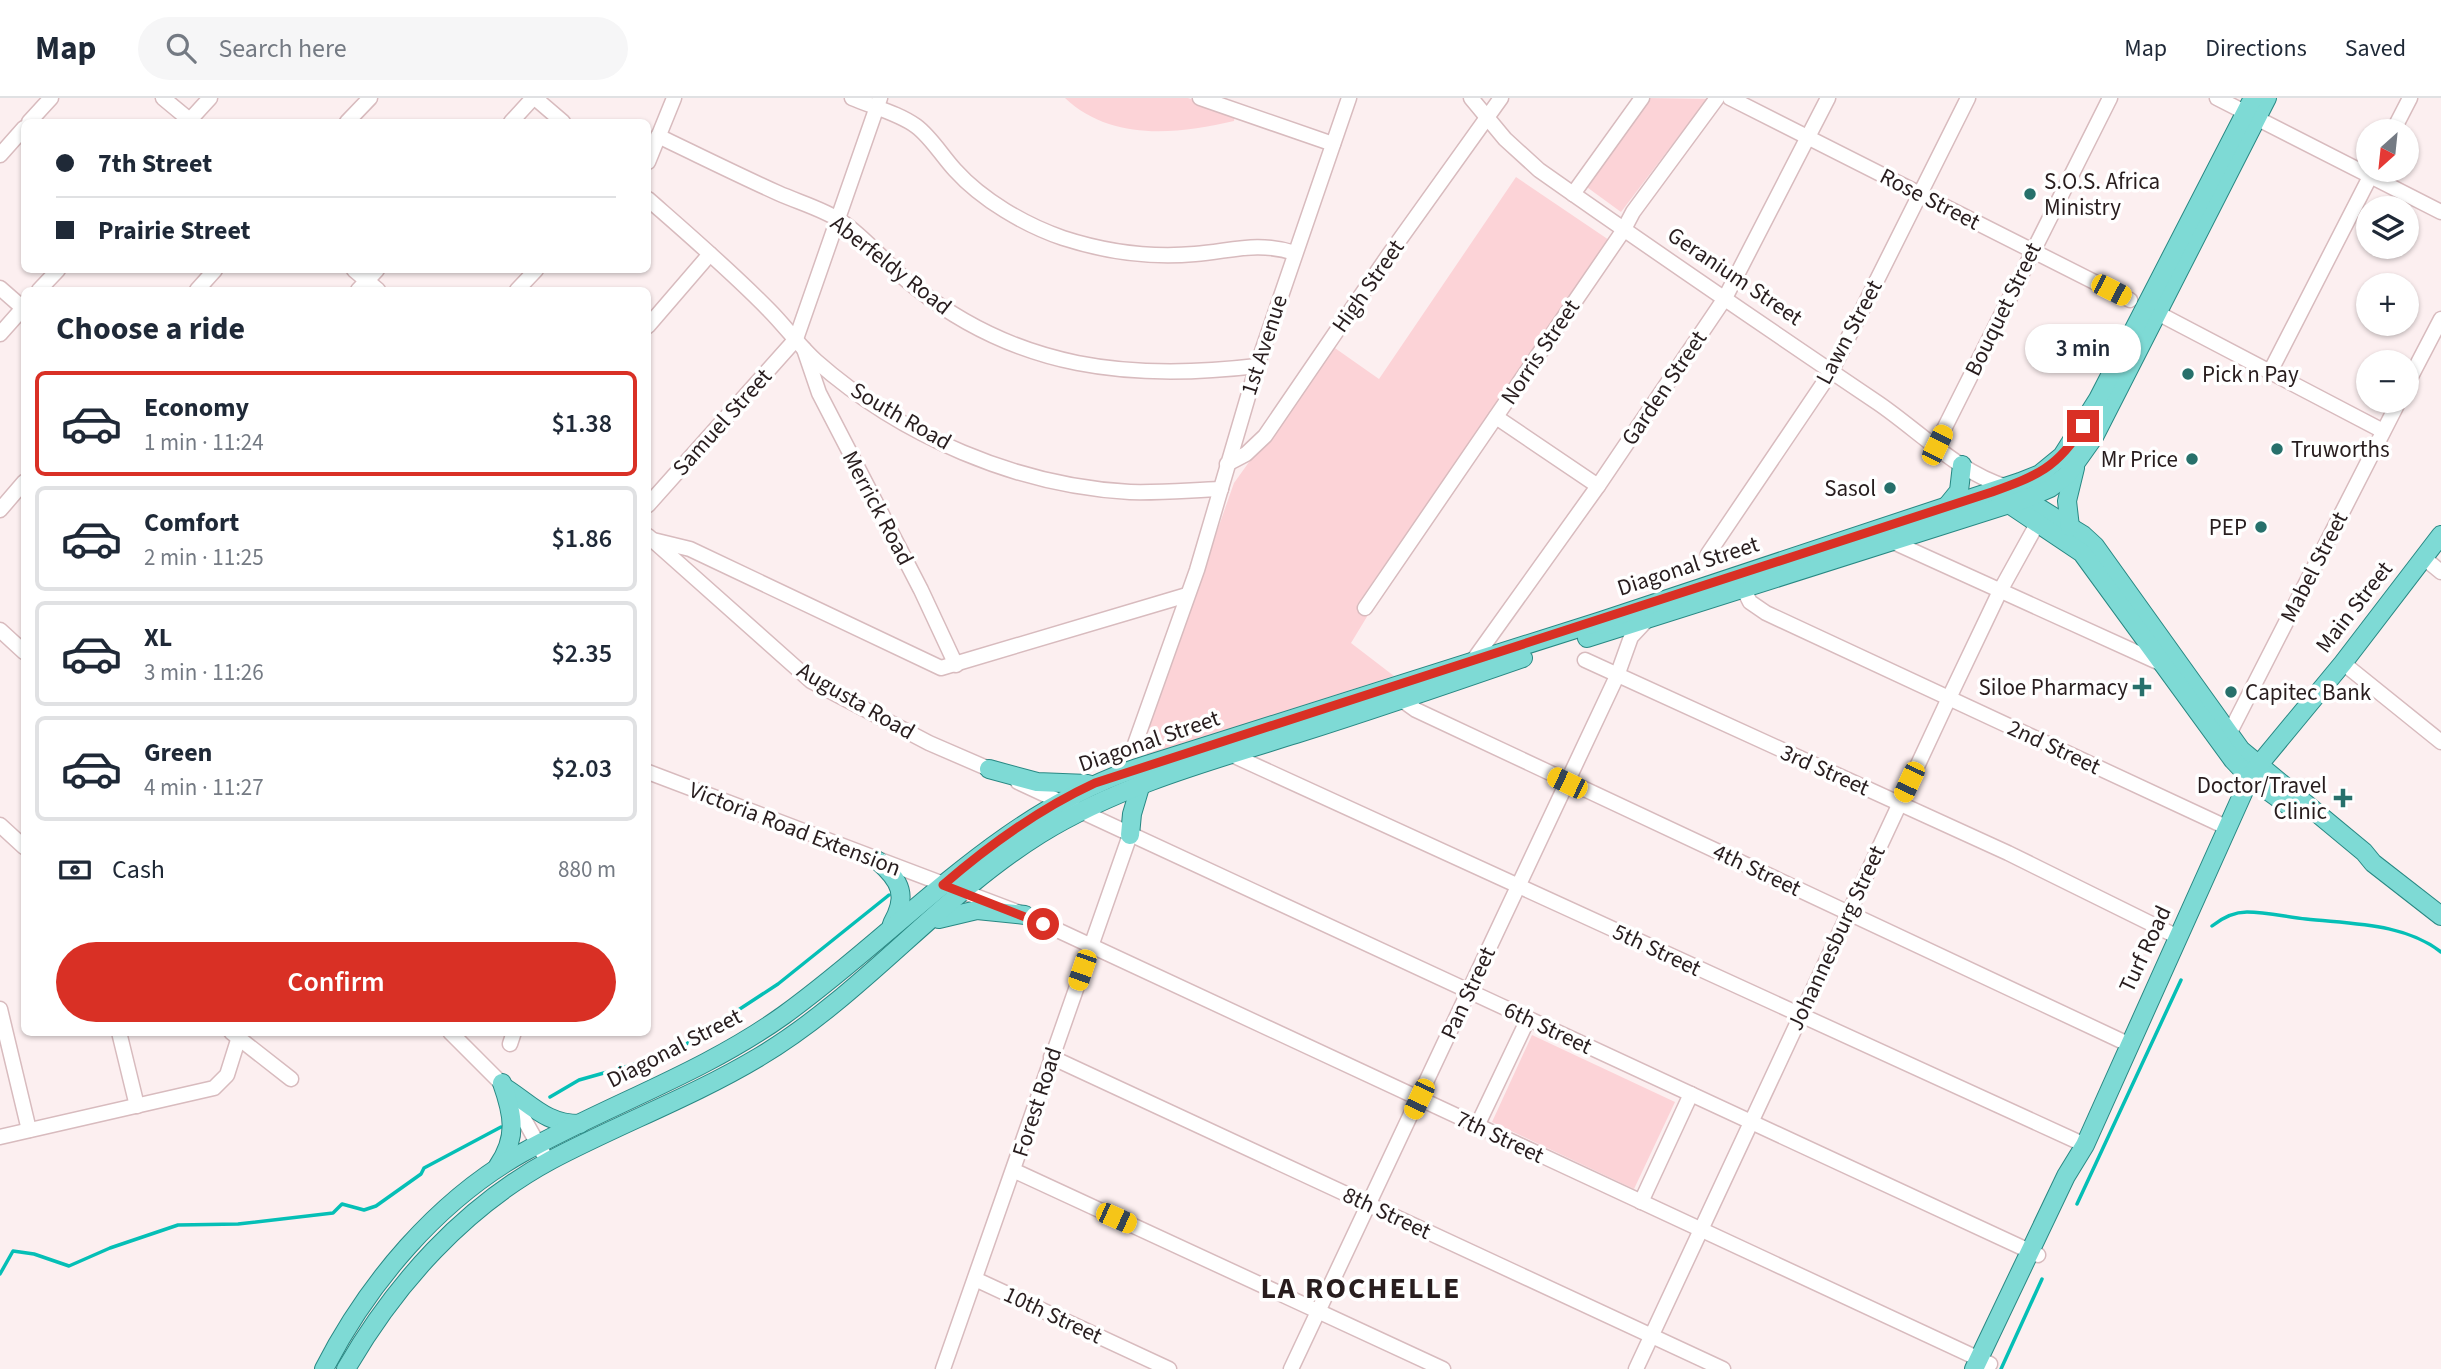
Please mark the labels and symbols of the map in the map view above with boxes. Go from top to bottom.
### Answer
north arrow [2356,119,2418,182]
street label: Rose Street [1874,160,1986,238]
place label: S.O.S. Africa Ministry [2044,165,2160,224]
marker: S.O.S. Africa Ministry [2022,186,2038,202]
street label: Aberfeldy Road [823,207,959,323]
street label: Geranium Street [1661,219,1809,334]
street label: High Street [1324,233,1412,339]
street label: Bouquet Street [1956,236,2050,381]
car [2088,271,2135,309]
street label: Lawn Street [1808,274,1890,390]
street label: 1st Avenue [1232,291,1296,399]
street label: Norris Street [1493,293,1588,411]
street label: Garden Street [1613,324,1715,452]
callout: 3 min [2025,324,2141,374]
place label: Pick n Pay [2202,358,2299,391]
street label: Samuel Street [665,361,780,483]
marker: Pick n Pay [2180,366,2196,382]
street label: South Road [844,374,958,458]
route end [2067,410,2099,442]
car [1919,422,1956,468]
place label: Truworths [2291,433,2390,466]
marker: Truworths [2269,441,2285,457]
place label: Mr Price [2101,443,2178,476]
street label: Merrick Road [834,445,922,571]
marker: Mr Price [2184,451,2200,467]
place label: Sasol [1824,472,1876,505]
marker: Sasol [1882,480,1898,496]
street label: Mabel Street [2272,506,2356,628]
place label: PEP [2209,511,2247,544]
marker: PEP [2253,519,2269,535]
street label: Diagonal Street [1613,527,1763,604]
street label: Main Street [2308,554,2401,660]
street label: Augusta Road [791,654,921,748]
place label: Siloe Pharmacy [1979,671,2128,704]
place label: Capitec Bank [2245,676,2372,709]
marker: Siloe Pharmacy [2134,679,2150,695]
marker: Capitec Bank [2223,684,2239,700]
street label: Diagonal Street [1074,701,1224,781]
street label: 2nd Street [2002,711,2106,783]
street label: 3rd Street [1775,736,1875,804]
car [1891,759,1928,805]
car [1544,764,1591,802]
place label: Doctor/Travel Clinic [2197,769,2327,828]
street label: Victoria Road Extension [684,773,906,885]
marker: Doctor/Travel Clinic [2333,788,2353,808]
street label: 4th Street [1707,835,1807,905]
street label: Johannesburg Street [1779,840,1893,1036]
street label: Turf Road [2111,900,2179,998]
route start [1027,908,1059,940]
street label: 5th Street [1607,915,1707,985]
street label: Pan Street [1432,941,1504,1045]
car [1066,947,1099,993]
street label: 6th Street [1498,993,1598,1063]
street label: Diagonal Street [601,1000,747,1096]
street label: Forest Road [1004,1043,1070,1161]
car [1401,1076,1438,1122]
street label: 7th Street [1450,1102,1550,1172]
street label: 8th Street [1337,1178,1437,1248]
car [1093,1200,1140,1236]
district label: LA ROCHELLE [1260,1267,1462,1310]
street label: 10th Street [998,1278,1108,1352]

